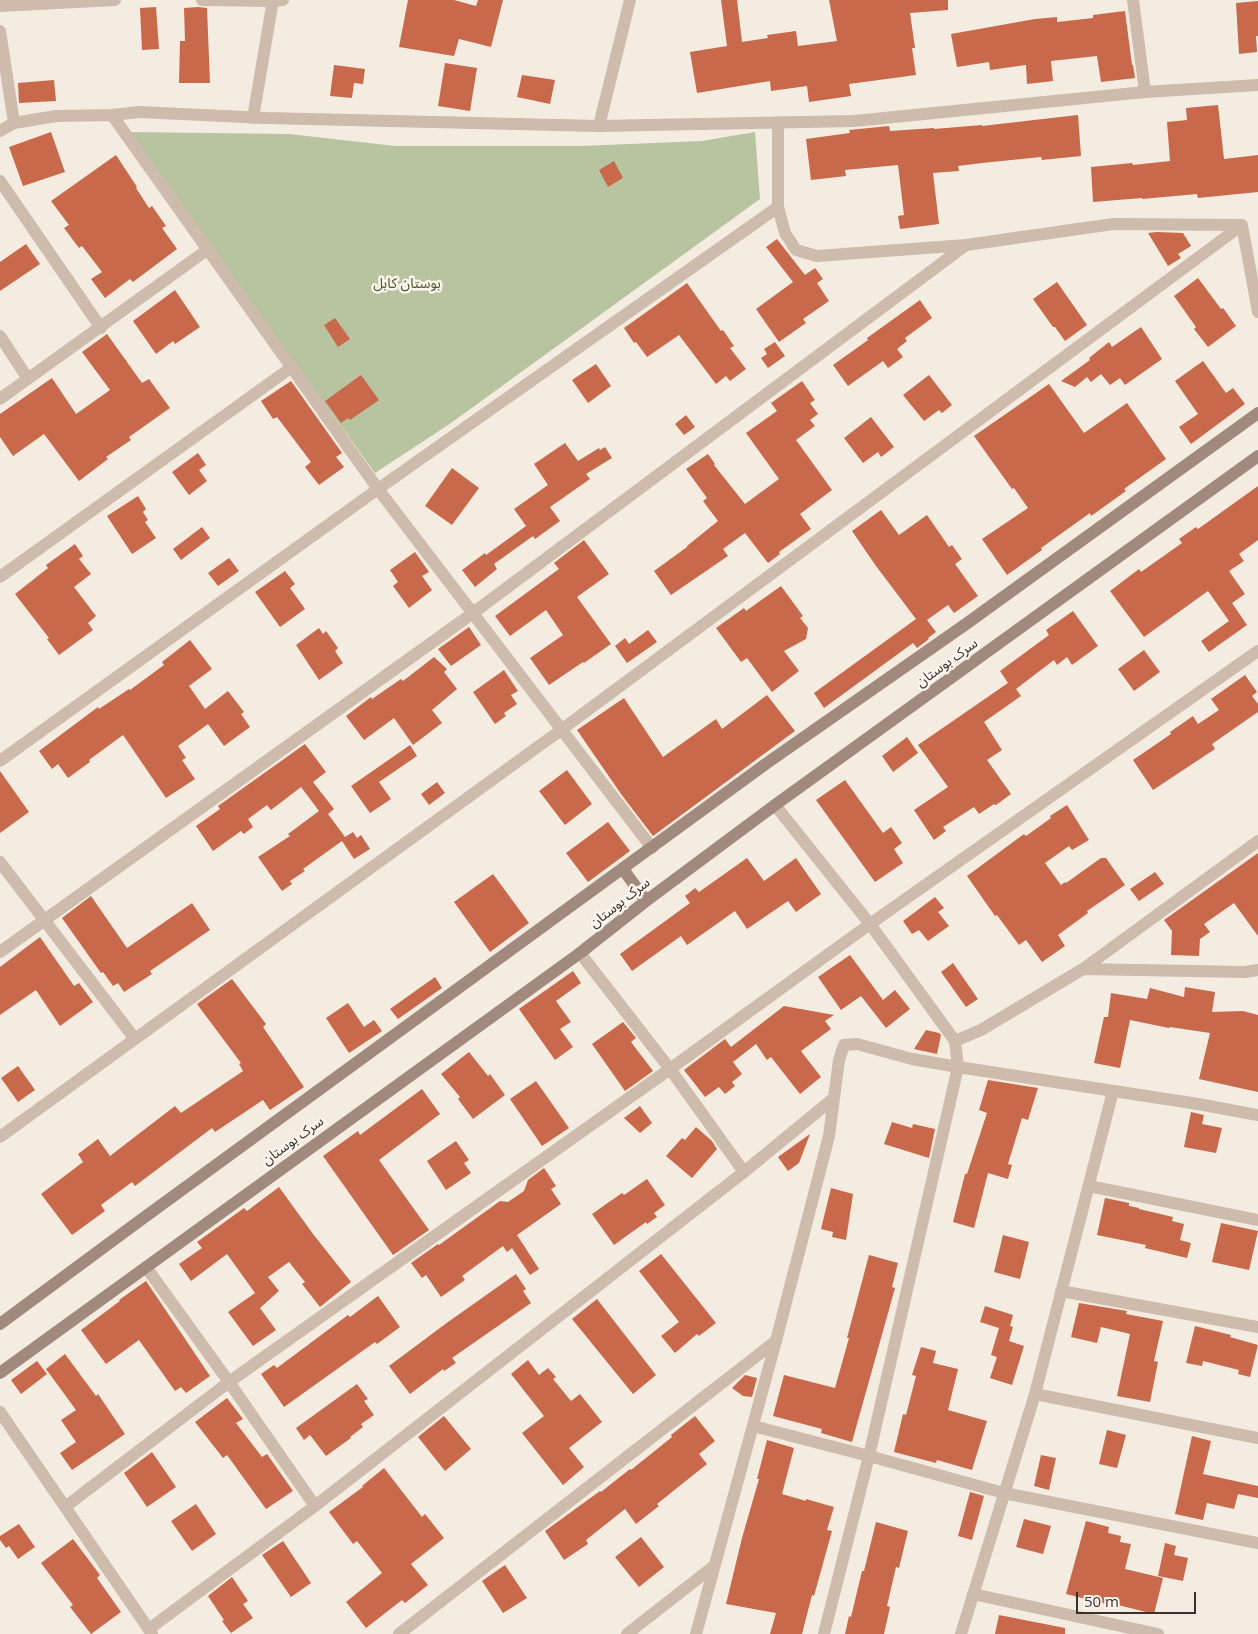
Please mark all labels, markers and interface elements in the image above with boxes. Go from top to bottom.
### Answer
park label: بوستان کابل [373,276,441,292]
street label: سرک بوستان [913,635,981,691]
street label: سرک بوستان [586,874,654,932]
street label: سرک بوستان [259,1113,327,1169]
scale bar [1078,1582,1198,1614]
text: 50 m [1084,1591,1119,1611]

